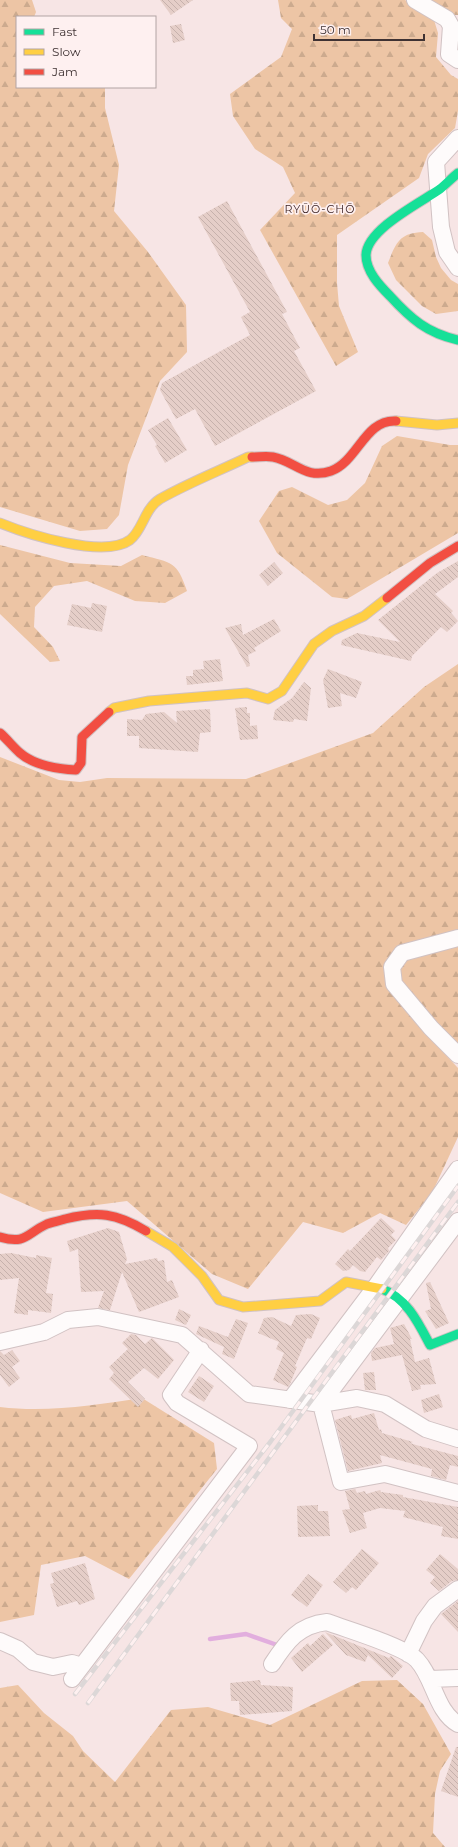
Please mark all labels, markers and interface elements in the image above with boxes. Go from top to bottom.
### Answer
legend [16,16,156,88]
scale bar [314,16,424,42]
text: 50 m [320,22,351,37]
text: Fast [52,24,77,39]
text: Slow [52,44,81,59]
text: Jam [51,64,78,79]
district label: RYŪŌ-CHŌ [284,202,356,216]

